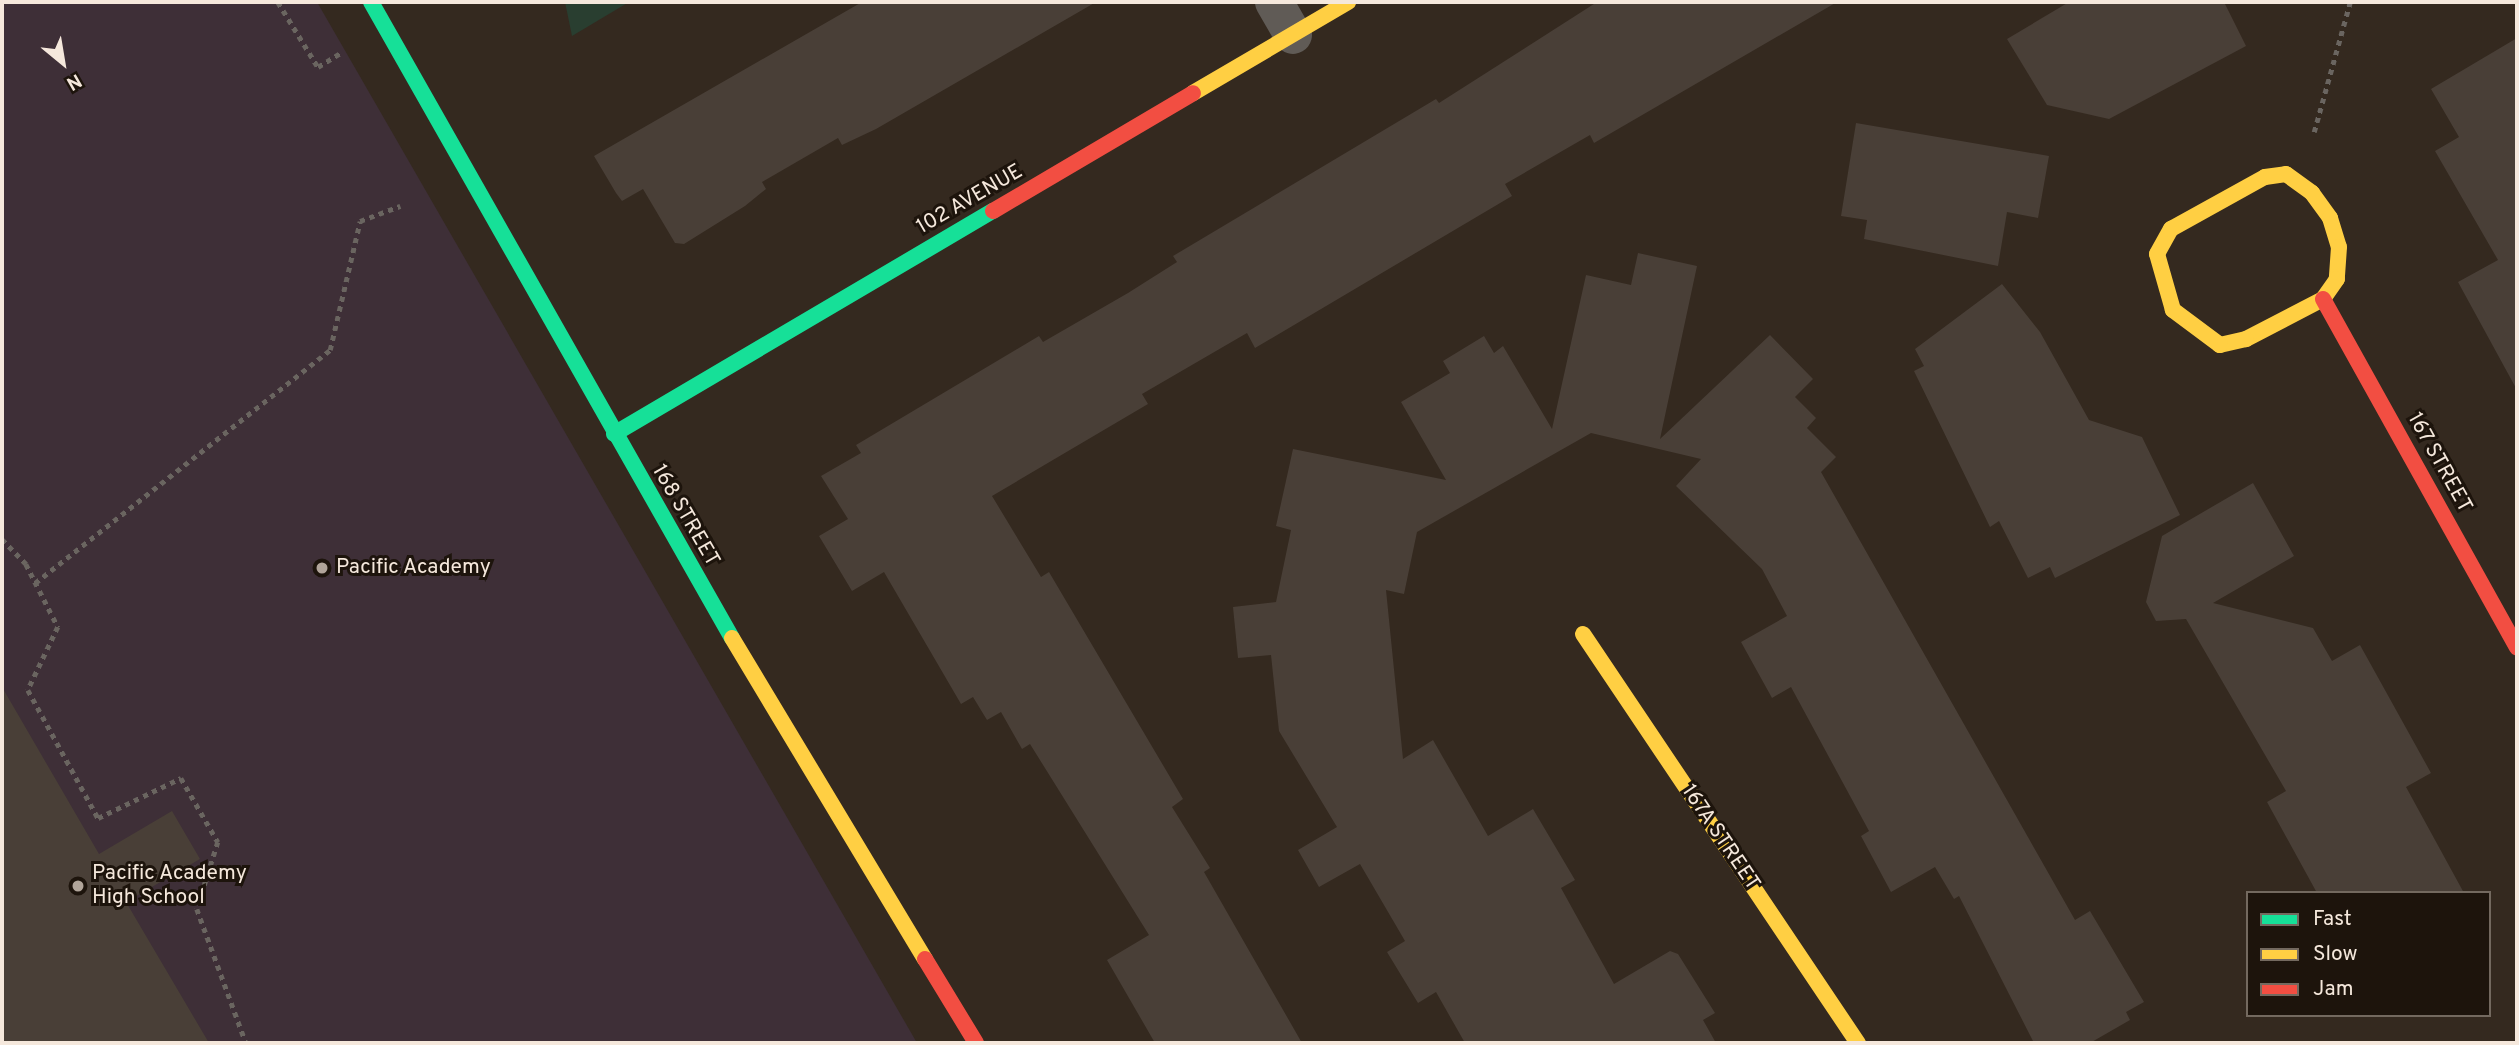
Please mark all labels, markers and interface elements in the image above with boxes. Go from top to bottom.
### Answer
north arrow [28,28,98,98]
text: N [62,67,85,95]
street label: 102 AVENUE [912,159,1028,241]
street label: 167 STREET [2401,408,2477,518]
street label: 168 STREET [646,460,724,572]
place label: Pacific Academy [336,555,492,581]
marker: Pacific Academy [314,560,330,576]
street label: 167A STREET [1675,780,1765,896]
place label: Pacific Academy High School [92,861,248,911]
marker: Pacific Academy High School [70,878,86,894]
legend [2246,891,2491,1017]
text: Fast [2313,906,2352,933]
text: Slow [2313,941,2358,968]
text: Jam [2313,976,2354,1003]

